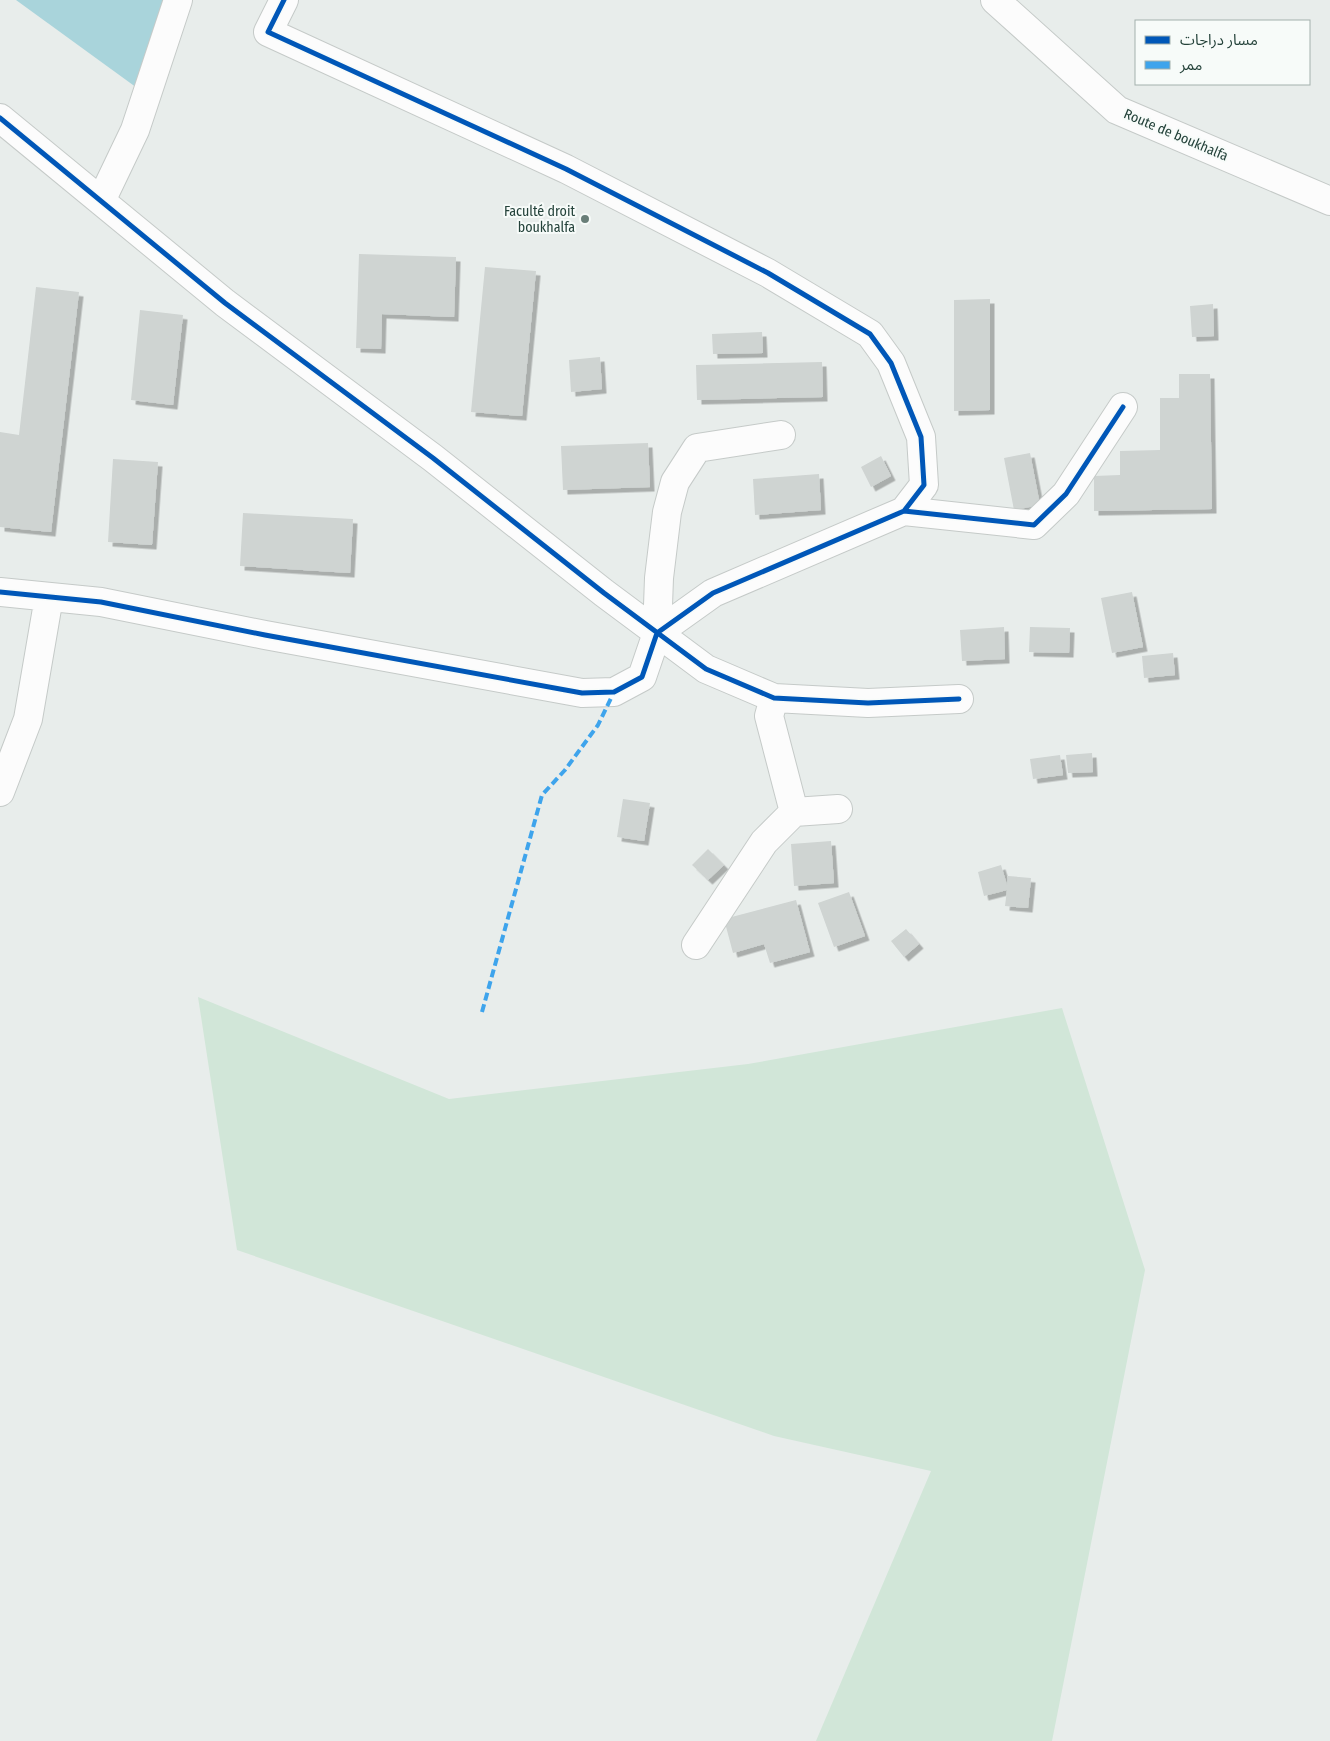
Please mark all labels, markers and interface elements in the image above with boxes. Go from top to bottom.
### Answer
legend [1135,20,1310,85]
text: مسار دراجات [1180,31,1258,49]
text: ممر [1179,56,1203,74]
street label: Route de boukhalfa [1121,105,1231,165]
place label: Faculté droit boukhalfa [504,203,575,236]
marker: Faculté droit boukhalfa [579,213,591,225]

